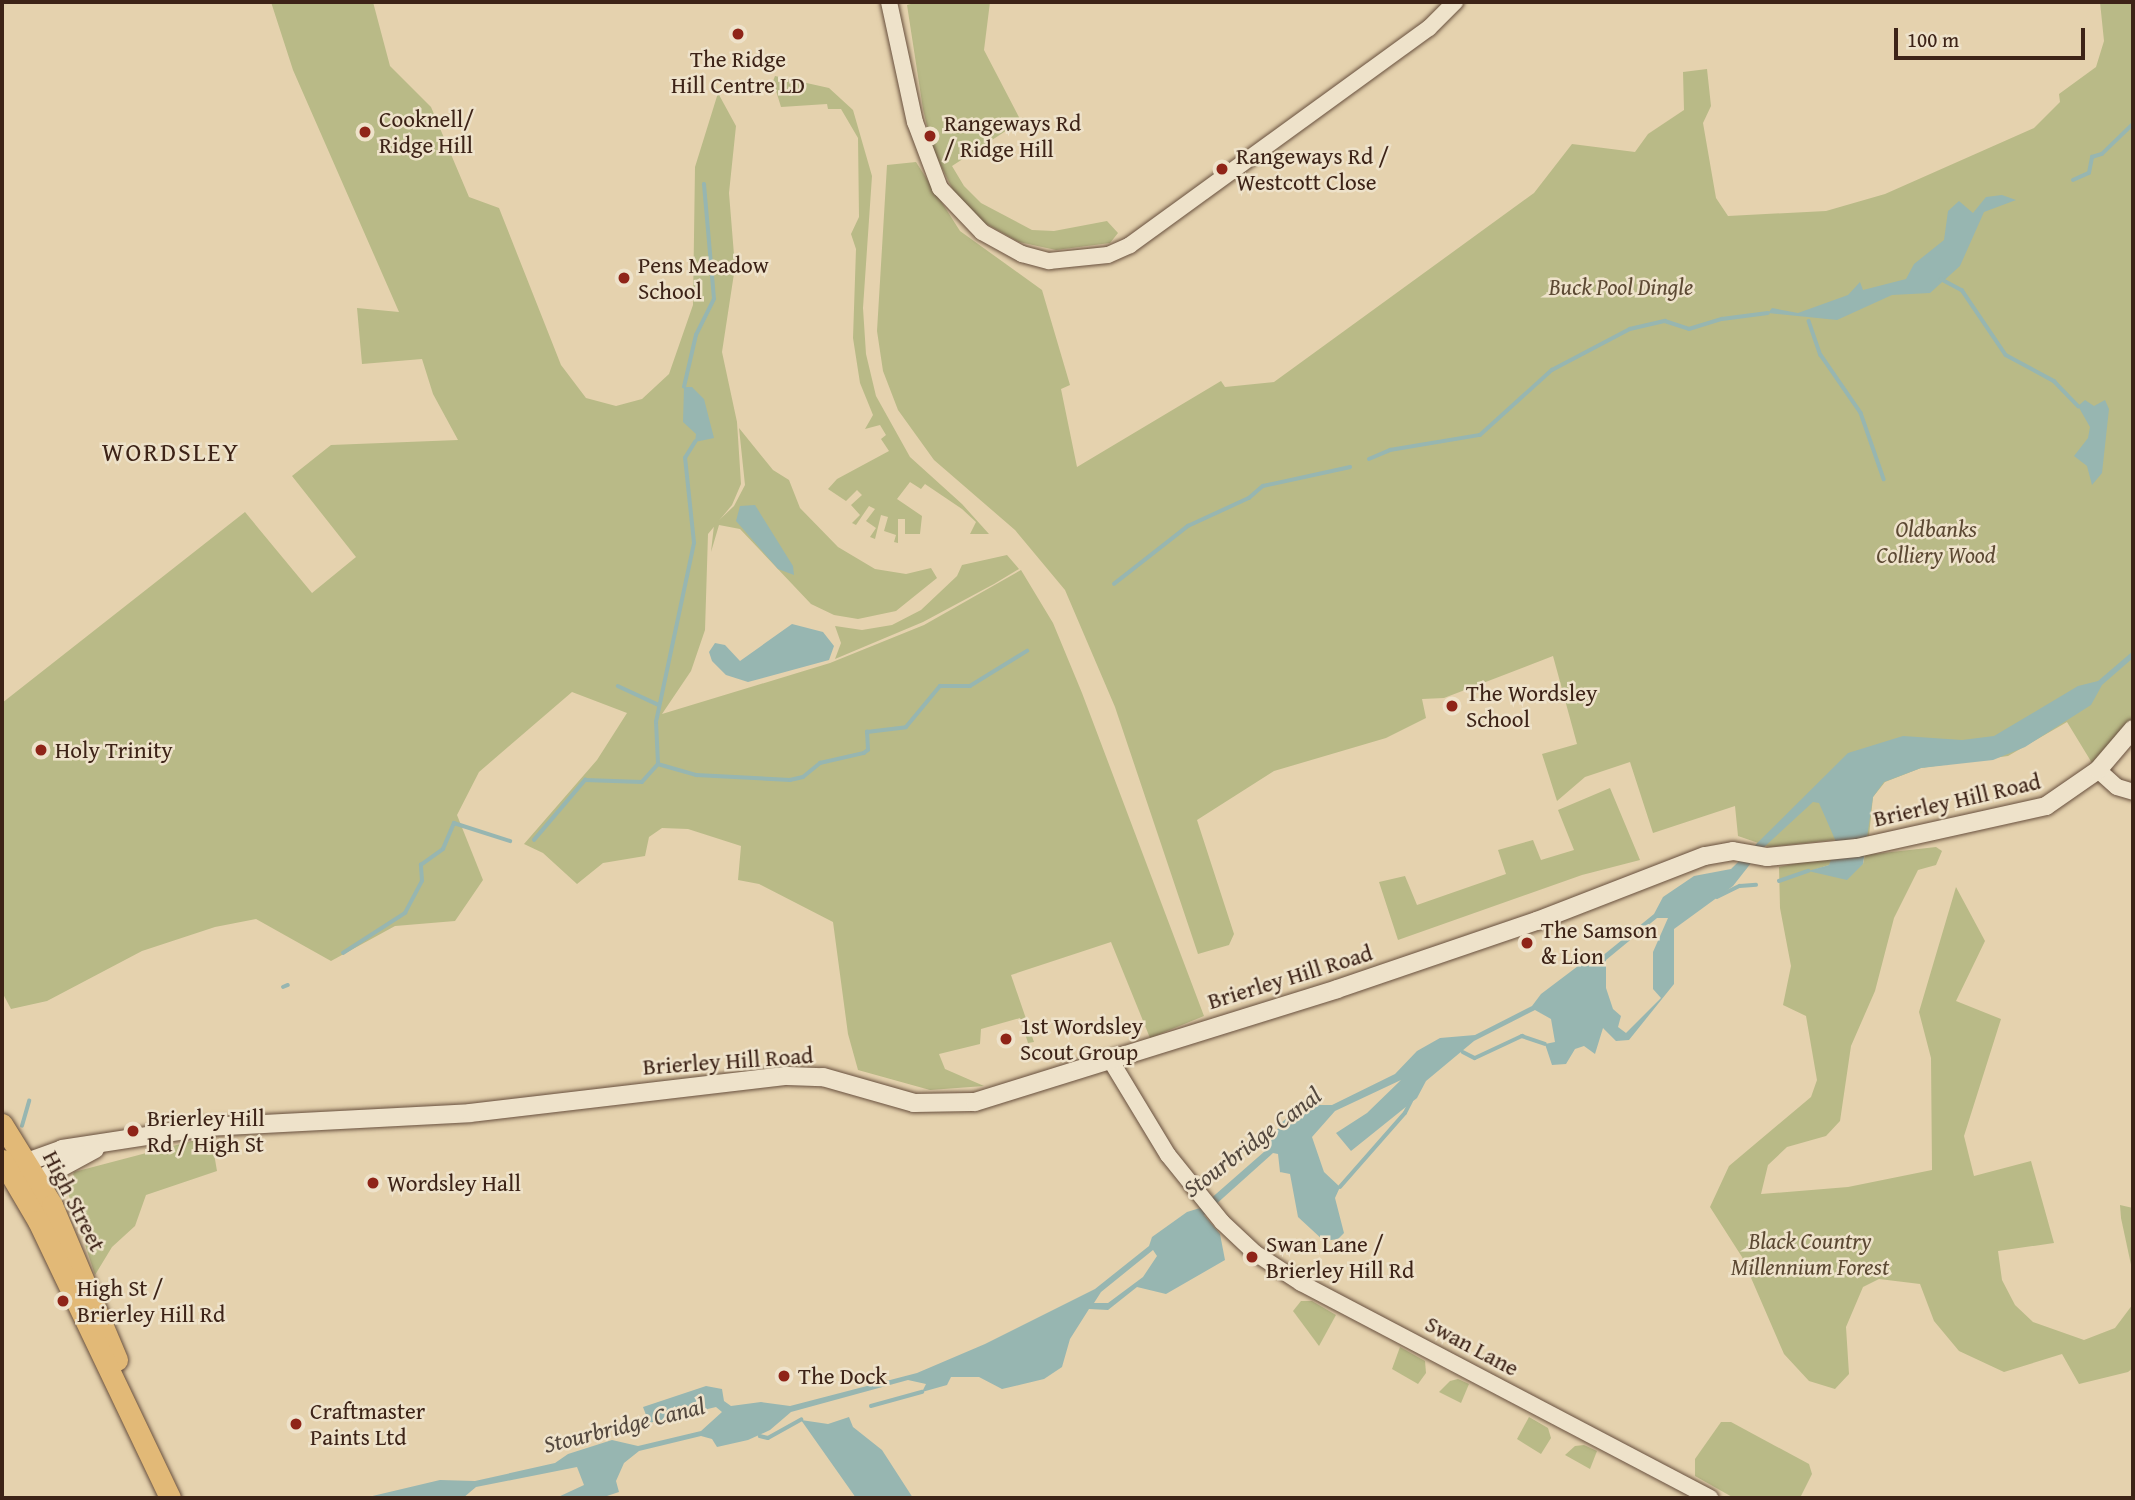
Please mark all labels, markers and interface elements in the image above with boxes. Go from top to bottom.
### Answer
scale bar [1897,14,2088,58]
text: 100 m [1907,24,1959,55]
marker: The Ridge Hill Centre LD [730,26,746,42]
place label: The Ridge Hill Centre LD [671,45,805,99]
place label: Cooknell/ Ridge Hill [379,105,474,159]
place label: Rangeways Rd / Ridge Hill [944,109,1081,163]
marker: Cooknell/ Ridge Hill [357,124,373,140]
marker: Rangeways Rd / Ridge Hill [922,128,938,144]
place label: Rangeways Rd / Westcott Close [1236,142,1389,196]
marker: Rangeways Rd / Westcott Close [1214,161,1230,177]
place label: Pens Meadow School [638,251,769,305]
marker: Pens Meadow School [616,270,632,286]
park label: Buck Pool Dingle [1549,273,1693,301]
district label: WORDSLEY [103,436,239,468]
park label: Oldbanks Colliery Wood [1876,515,1996,569]
place label: The Wordsley School [1466,679,1597,733]
marker: The Wordsley School [1444,698,1460,714]
place label: Holy Trinity [55,736,173,764]
marker: Holy Trinity [33,742,49,758]
street label: Brierley Hill Road [1871,767,2043,833]
place label: The Samson & Lion [1541,916,1657,970]
marker: The Samson & Lion [1519,935,1535,951]
street label: Brierley Hill Road [1204,939,1376,1015]
place label: 1st Wordsley Scout Group [1020,1012,1143,1066]
marker: 1st Wordsley Scout Group [998,1031,1014,1047]
street label: Brierley Hill Road [642,1041,814,1081]
water label: Stourbridge Canal [1177,1081,1327,1203]
place label: Brierley Hill Rd / High St [147,1104,265,1158]
marker: Brierley Hill Rd / High St [125,1123,141,1139]
street label: High Street [37,1146,111,1256]
place label: Wordsley Hall [387,1169,521,1197]
marker: Wordsley Hall [365,1175,381,1191]
park label: Black Country Millennium Forest [1731,1227,1889,1281]
place label: Swan Lane / Brierley Hill Rd [1266,1230,1414,1284]
marker: Swan Lane / Brierley Hill Rd [1244,1249,1260,1265]
place label: High St / Brierley Hill Rd [77,1274,225,1328]
marker: High St / Brierley Hill Rd [55,1293,71,1309]
street label: Swan Lane [1421,1310,1523,1382]
place label: The Dock [798,1362,887,1390]
marker: The Dock [776,1368,792,1384]
water label: Stourbridge Canal [540,1391,708,1459]
place label: Craftmaster Paints Ltd [310,1397,425,1451]
marker: Craftmaster Paints Ltd [288,1416,304,1432]

